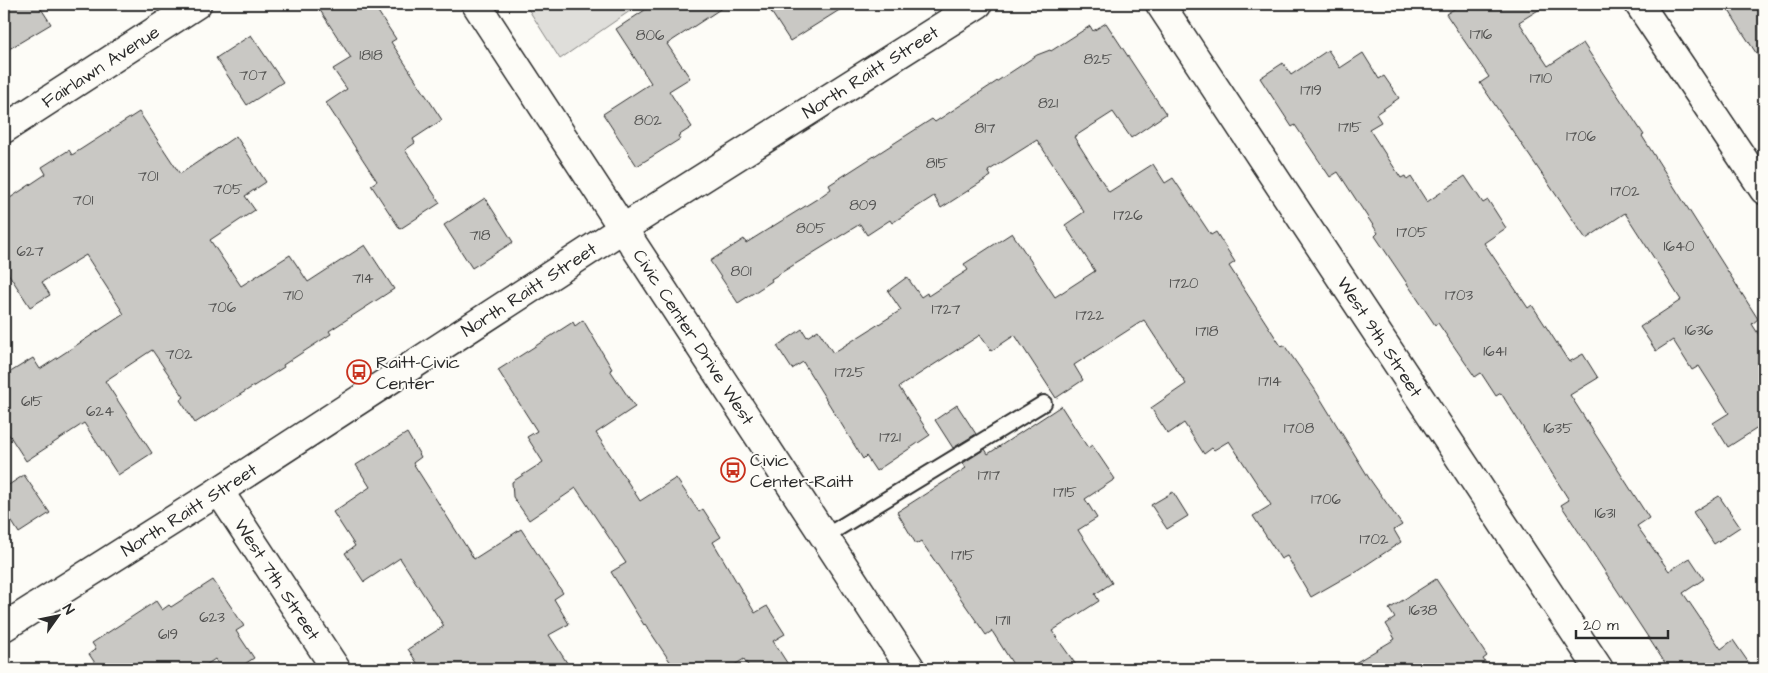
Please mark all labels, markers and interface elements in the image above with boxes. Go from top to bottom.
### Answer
street label: Fairlawn Avenue [37,19,164,114]
street label: North Raitt Street [797,19,944,124]
house number: 1716 [1470,24,1493,45]
house number: 806 [636,25,665,46]
house number: 1818 [359,45,383,66]
house number: 825 [1084,49,1113,70]
house number: 707 [239,65,267,86]
house number: 1710 [1530,68,1553,89]
house number: 1719 [1300,80,1322,101]
house number: 821 [1038,93,1058,114]
house number: 802 [634,110,662,131]
house number: 1715 [1338,117,1362,138]
house number: 817 [975,118,995,139]
house number: 1706 [1566,126,1597,147]
house number: 815 [926,153,949,174]
house number: 701 [138,166,158,187]
house number: 705 [213,179,243,200]
house number: 1702 [1610,181,1640,202]
house number: 701 [73,190,93,211]
house number: 809 [849,195,877,216]
house number: 1726 [1113,205,1143,226]
house number: 805 [796,218,826,239]
house number: 1705 [1396,222,1428,243]
house number: 718 [470,225,491,246]
street label: North Raitt Street [456,236,602,343]
house number: 1640 [1664,236,1695,257]
house number: 627 [16,241,44,262]
street label: Civic Center Drive West [627,244,761,431]
house number: 801 [730,261,752,282]
house number: 714 [352,268,374,289]
street label: West 9th Street [1331,272,1429,403]
house number: 1720 [1169,273,1199,294]
house number: 710 [283,285,304,306]
house number: 1703 [1445,285,1473,306]
house number: 706 [208,297,237,318]
house number: 1727 [932,299,960,320]
house number: 1722 [1076,305,1105,326]
house number: 1636 [1685,320,1714,341]
house number: 1718 [1196,321,1219,342]
house number: 1641 [1483,341,1507,362]
house number: 702 [165,344,193,365]
place label: Raitt-Civic Center [376,350,460,396]
bus stop icon: Raitt-Civic Center [346,359,372,385]
house number: 1725 [835,362,866,383]
house number: 1714 [1258,371,1282,392]
house number: 615 [21,391,43,412]
house number: 624 [86,401,114,422]
house number: 1708 [1284,418,1314,439]
house number: 1635 [1543,418,1573,439]
house number: 1721 [879,427,901,448]
place label: Civic Center-Raitt [750,448,854,494]
street label: North Raitt Street [116,457,263,562]
bus stop icon: Civic Center-Raitt [720,457,746,483]
house number: 1717 [978,465,1000,486]
house number: 1715 [1053,482,1077,503]
house number: 1706 [1311,489,1342,510]
house number: 1631 [1595,503,1616,524]
street label: West 7th Street [228,514,327,646]
house number: 1702 [1359,529,1389,550]
house number: 1715 [951,545,975,566]
north arrow [32,590,82,640]
text: N [57,600,79,619]
house number: 1638 [1409,600,1438,621]
house number: 623 [199,607,225,628]
scale bar [1576,608,1668,640]
house number: 1711 [996,610,1011,631]
text: 20 m [1583,615,1619,636]
house number: 619 [158,624,178,645]

